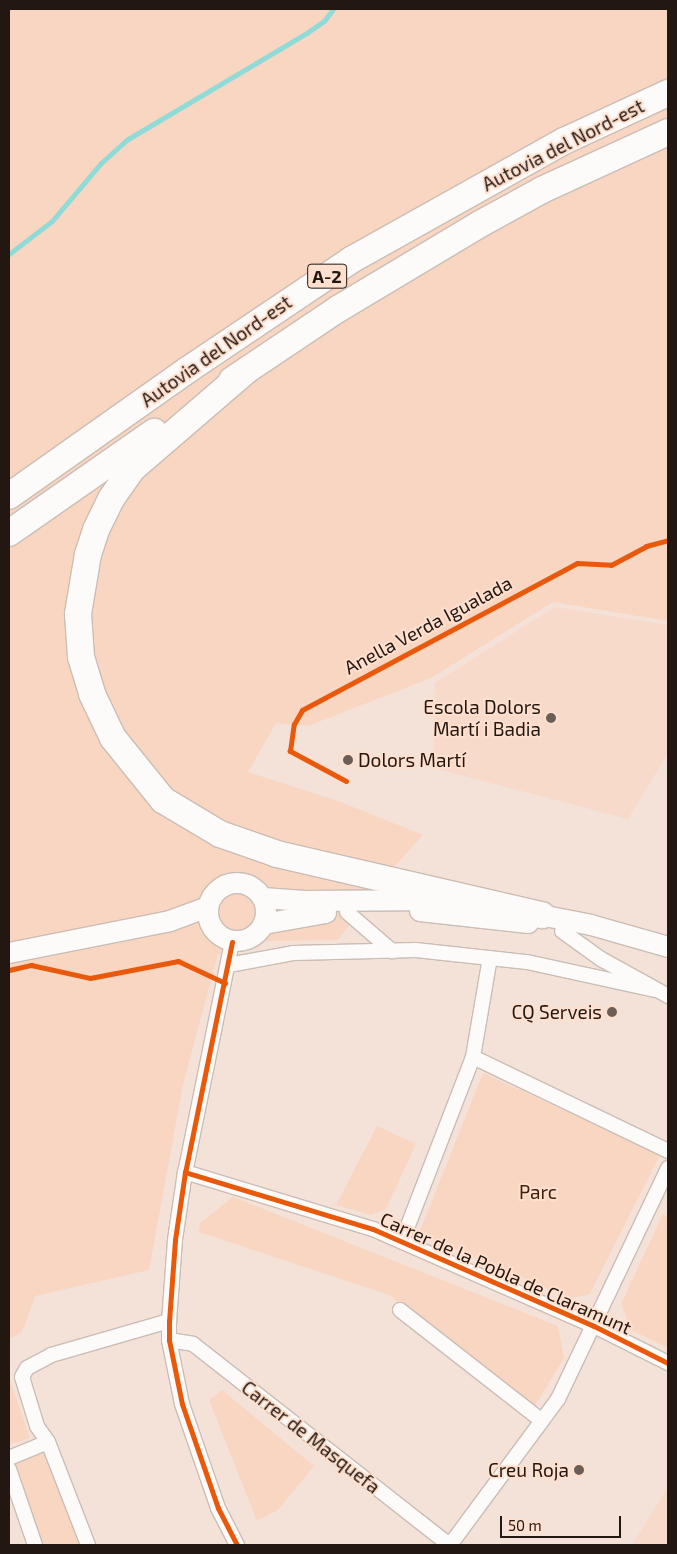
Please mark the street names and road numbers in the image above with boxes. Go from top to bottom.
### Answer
street label: Autovia del Nord-est [478,94,648,196]
road number: A-2 [307,260,347,292]
street label: Autovia del Nord-est [136,290,296,412]
street label: Anella Verda Igualada [340,571,516,679]
street label: Carrer de la Pobla de Claramunt [377,1207,635,1339]
street label: Carrer de Masquefa [237,1376,385,1498]

